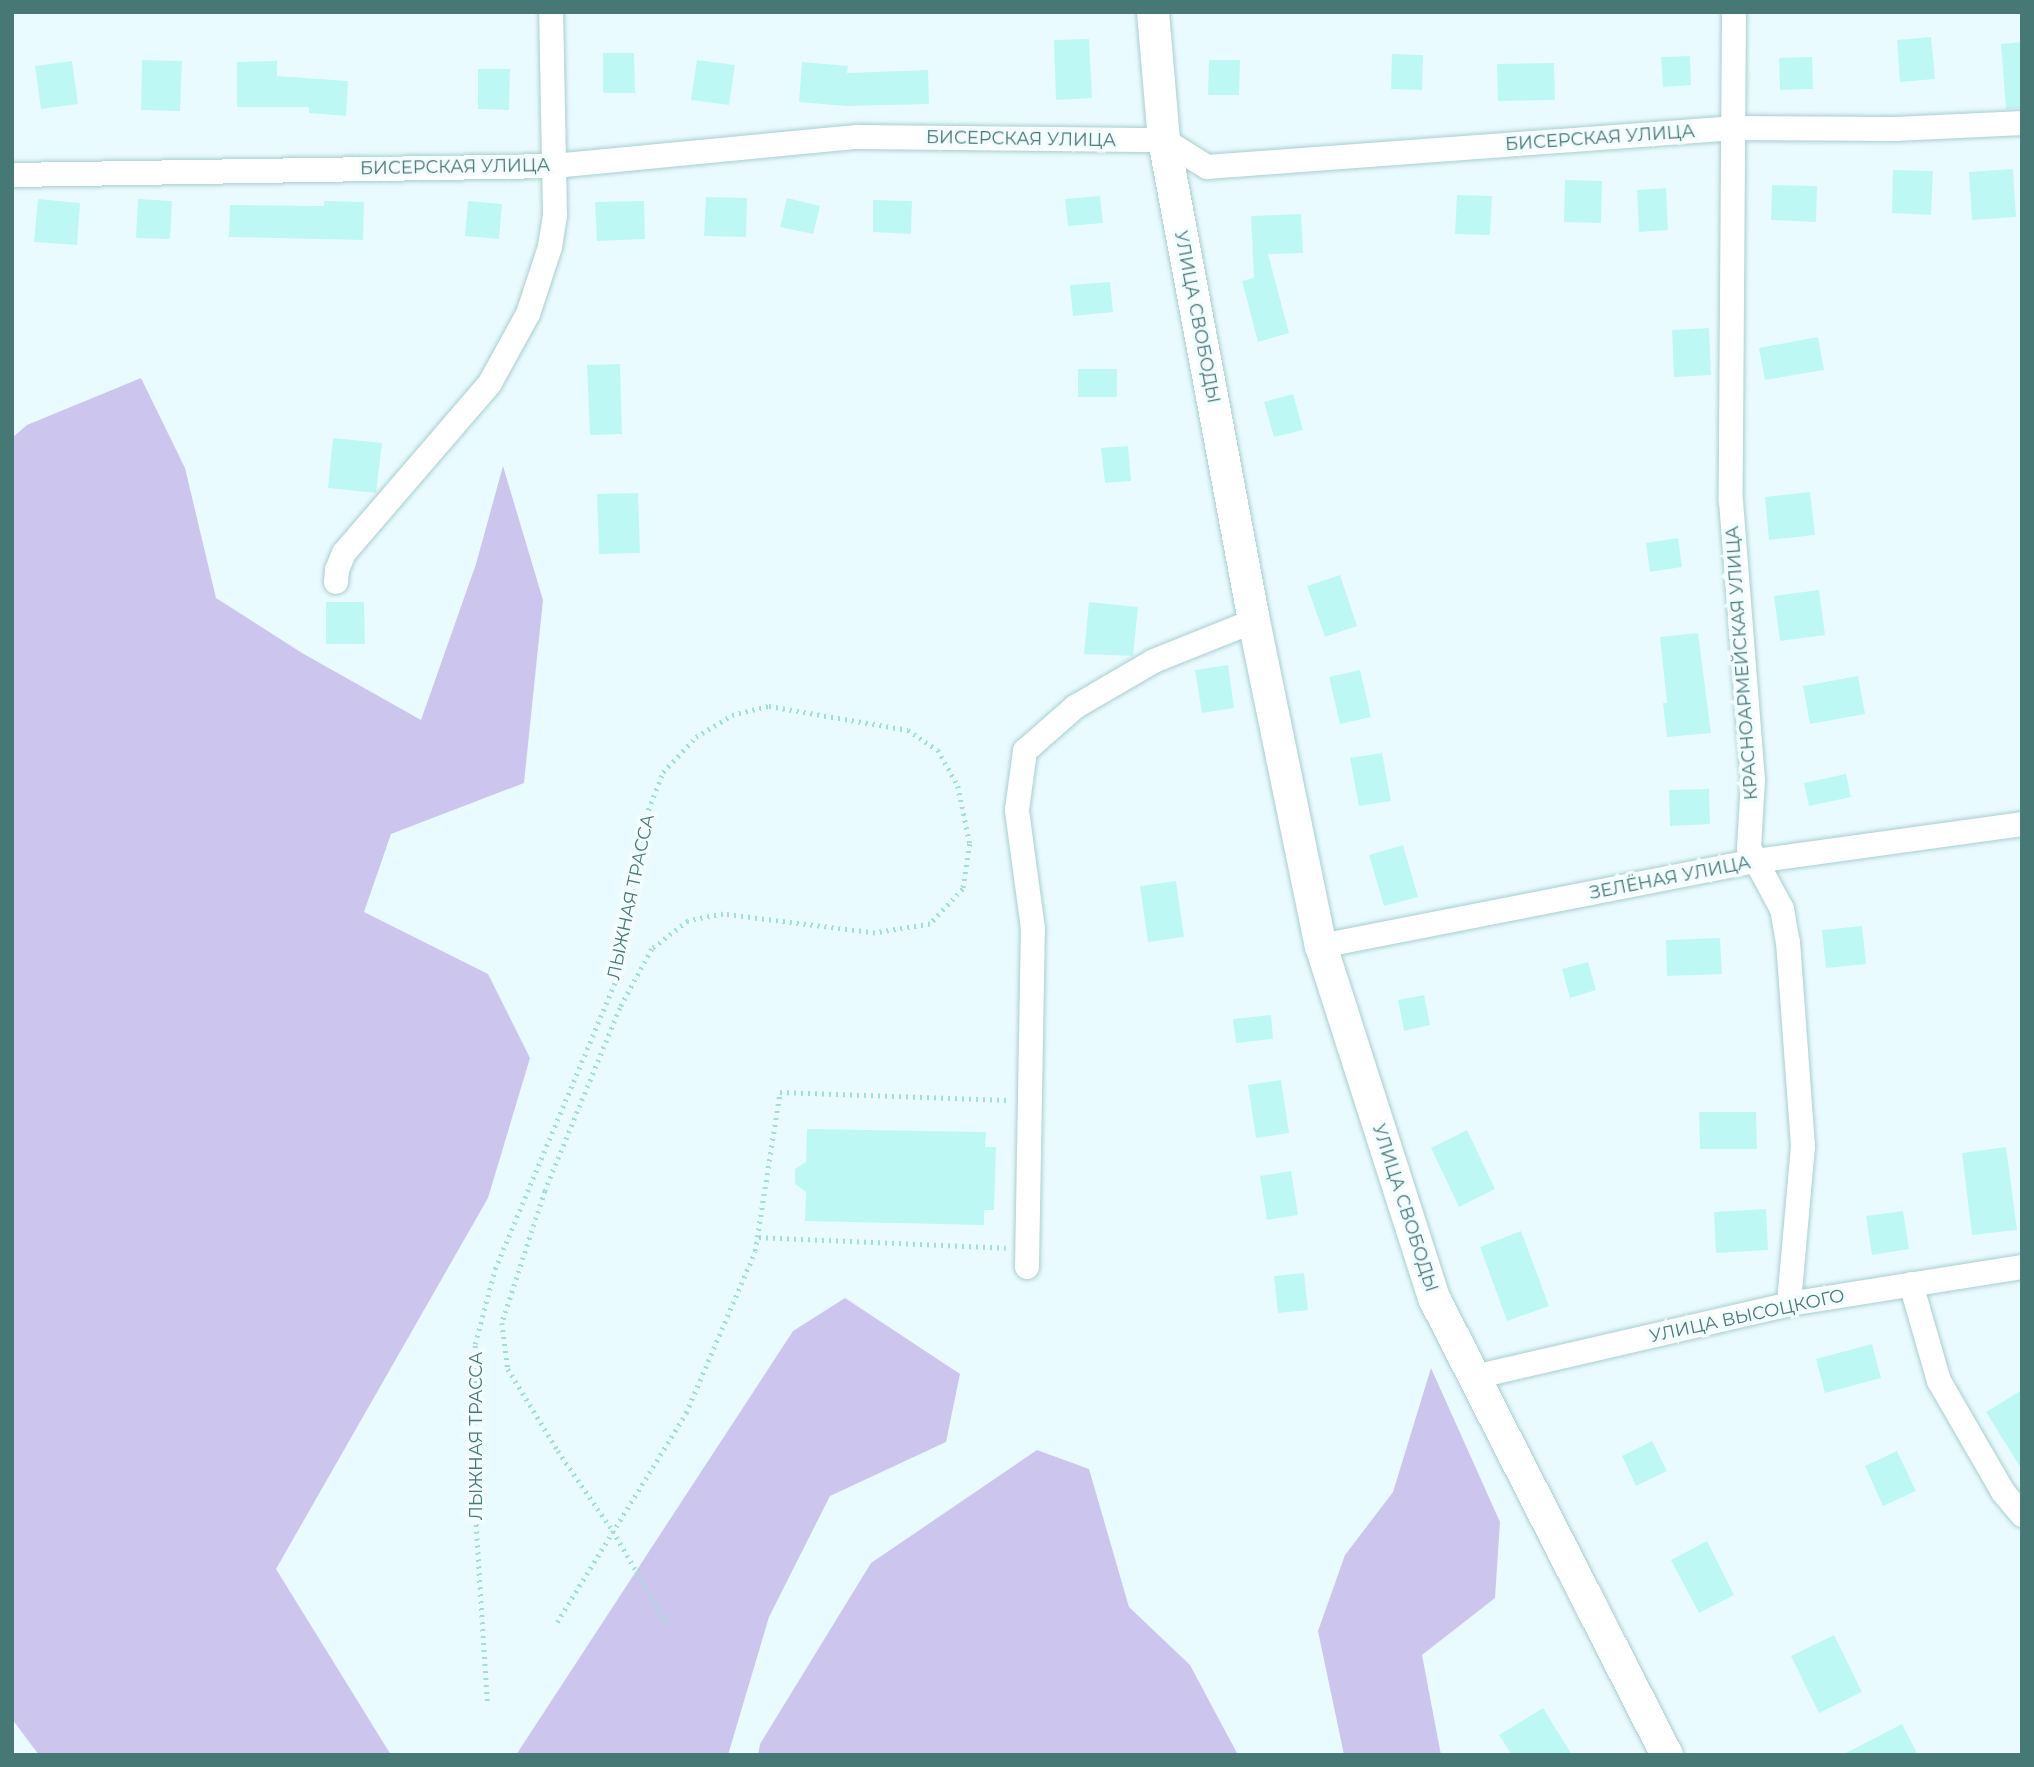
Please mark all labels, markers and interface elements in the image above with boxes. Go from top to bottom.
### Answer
street label: БИСЕРСКАЯ УЛИЦА [1504,121,1696,155]
street label: БИСЕРСКАЯ УЛИЦА [926,127,1116,151]
street label: БИСЕРСКАЯ УЛИЦА [360,155,550,179]
street label: УЛИЦА СВОБОДЫ [1170,229,1224,405]
street label: КРАСНОАРМЕЙСКАЯ УЛИЦА [1722,525,1762,801]
street label: ЛЫЖНАЯ ТРАССА [603,812,659,982]
street label: ЗЕЛЁНАЯ УЛИЦА [1588,852,1752,904]
street label: УЛИЦА СВОБОДЫ [1368,1121,1442,1295]
street label: УЛИЦА ВЫСОЦКОГО [1648,1285,1846,1347]
street label: ЛЫЖНАЯ ТРАССА [465,1352,487,1520]

